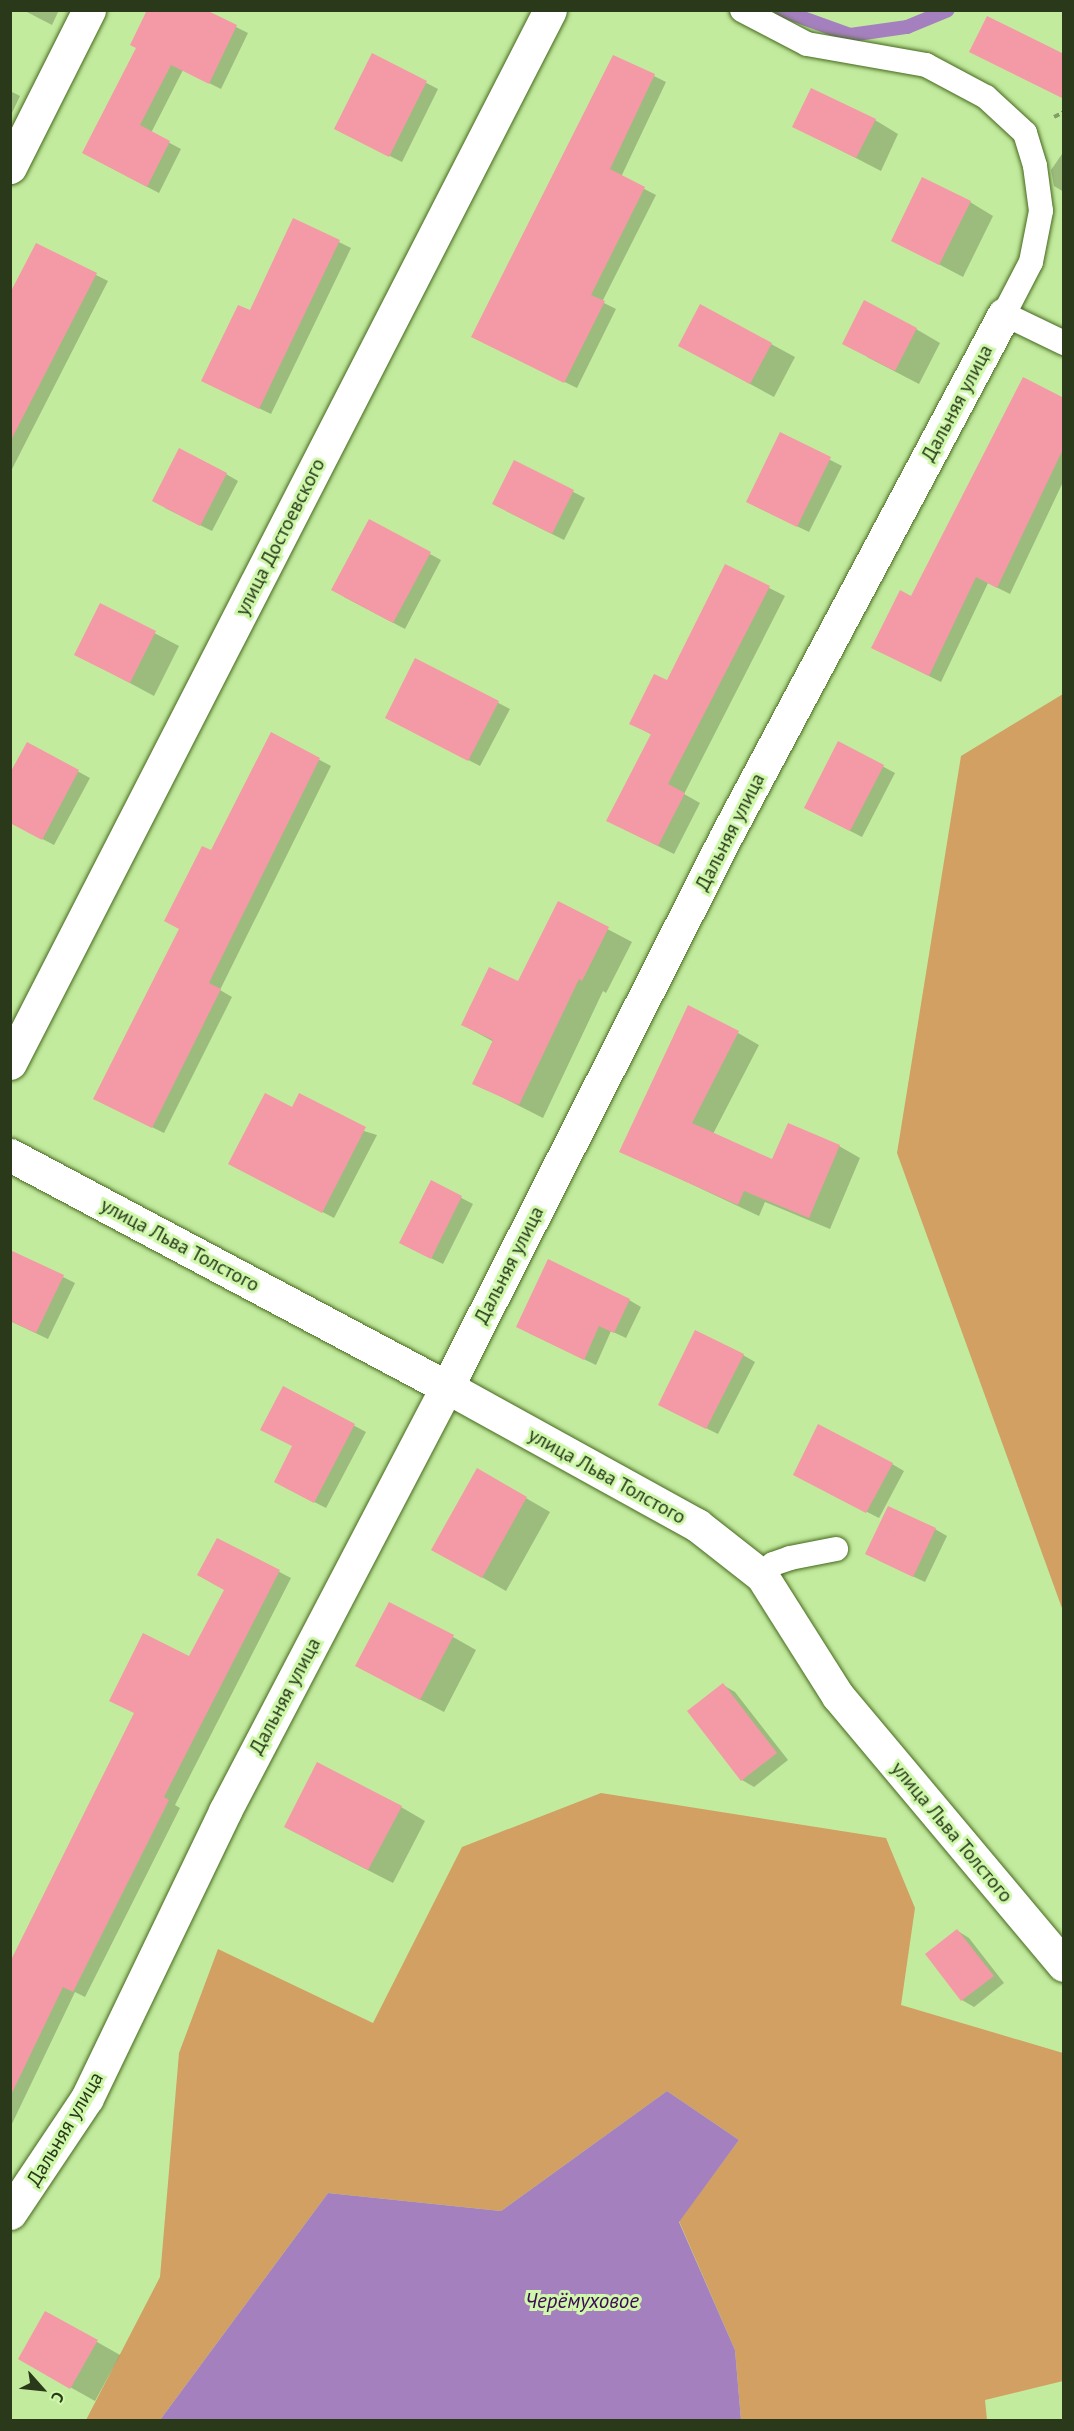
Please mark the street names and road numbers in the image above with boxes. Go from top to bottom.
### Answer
street label: Дальняя улица [916,341,998,465]
street label: улица Достоевского [230,454,330,620]
street label: Дальняя улица [690,769,770,895]
street label: улица Льва Толстого [96,1193,264,1297]
street label: Дальняя улица [469,1202,549,1328]
street label: улица Льва Толстого [524,1423,690,1529]
street label: Дальняя улица [244,1634,326,1758]
street label: улица Льва Толстого [886,1756,1018,1908]
street label: Дальняя улица [22,2068,108,2190]

